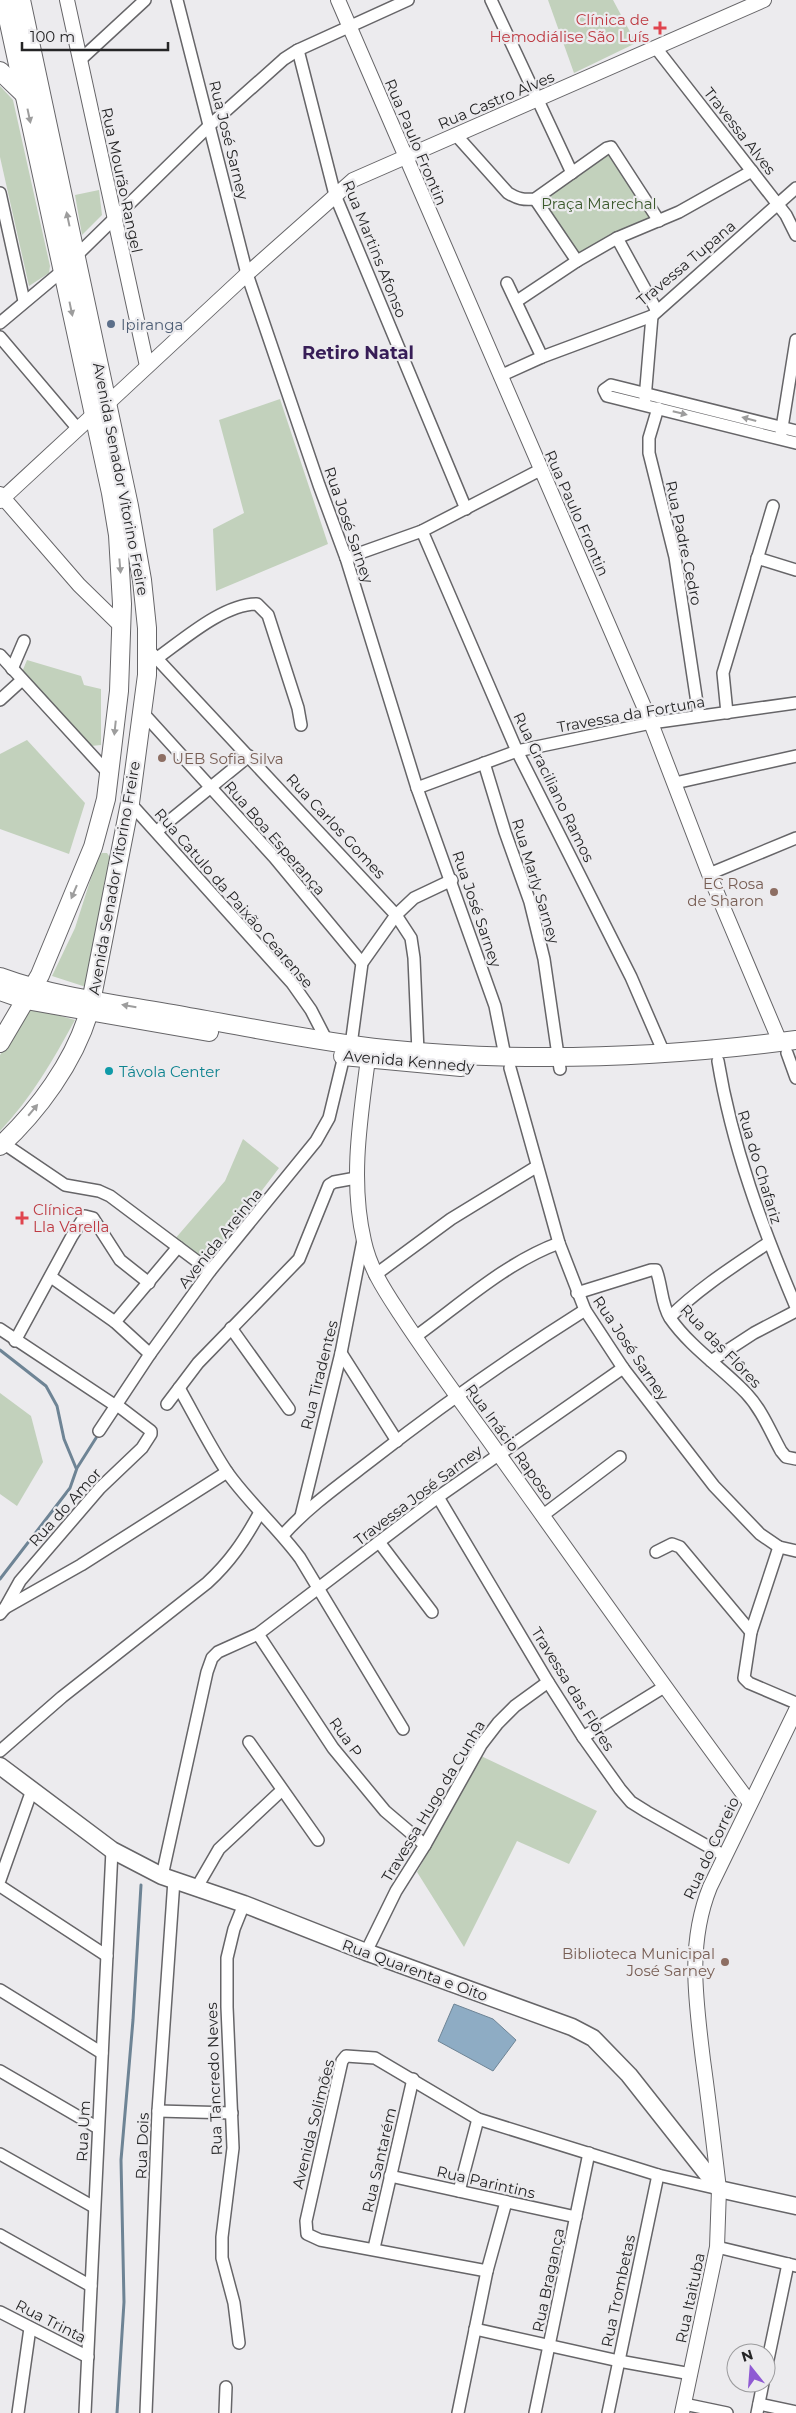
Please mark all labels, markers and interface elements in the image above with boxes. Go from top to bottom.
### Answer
place label: Clínica de Hemodiálise São Luís [489,10,649,46]
scale bar [22,20,169,52]
marker: Clínica de Hemodiálise São Luís [653,21,667,35]
text: 100 m [30,27,75,46]
street label: Rua Castro Alves [435,67,557,133]
street label: Rua Paulo Frontin [381,76,451,208]
street label: Rua José Sarney [205,78,253,202]
street label: Travessa Alves [700,83,780,179]
street label: Rua Mourão Rangel [97,106,147,254]
one-way arrow [25,109,33,124]
street label: Rua Martins Afonso [339,177,411,321]
park label: Praça Marechal [541,194,657,213]
one-way arrow [64,212,72,227]
street label: Travessa Tupana [633,216,739,310]
one-way arrow [67,302,75,318]
place label: Ipiranga [121,315,183,334]
marker: Ipiranga [105,318,117,330]
district label: Retiro Natal [302,342,414,364]
street label: Avenida Senador Vitorino Freire [89,361,153,597]
one-way arrow [672,410,687,418]
one-way arrow [741,415,756,423]
street label: Rua Paulo Frontin [541,447,613,579]
street label: Rua José Sarney [320,464,378,587]
street label: Rua Padre Cedro [662,479,706,607]
one-way arrow [117,558,125,574]
street label: Travessa da Fortuna [556,692,706,736]
street label: Rua Graciliano Ramos [509,709,599,865]
one-way arrow [111,720,119,736]
place label: UEB Sofia Silva [172,749,284,768]
marker: UEB Sofia Silva [156,752,168,764]
street label: Avenida Senador Vitorino Freire [84,760,144,996]
street label: Rua Carlos Gomes [282,769,390,883]
street label: Rua Boa Esperança [220,777,330,899]
street label: Rua Catulo da Paixão Cearense [151,804,317,992]
street label: Rua Marly Sarney [508,816,564,947]
street label: Rua José Sarney [448,848,506,971]
place label: EC Rosa de Sharon [687,874,764,910]
one-way arrow [70,885,78,899]
marker: EC Rosa de Sharon [768,886,780,898]
one-way arrow [121,1001,137,1009]
street label: Avenida Kennedy [343,1046,476,1076]
place label: Távola Center [119,1062,220,1081]
marker: Távola Center [103,1065,115,1077]
one-way arrow [27,1104,38,1117]
street label: Rua do Chafariz [734,1108,786,1227]
street label: Avenida Areinha [174,1184,266,1292]
place label: Clínica LIa Varella [33,1200,109,1236]
marker: Clínica LIa Varella [15,1211,29,1225]
street label: Rua José Sarney [589,1292,674,1405]
street label: Rua das Flôres [676,1300,766,1392]
street label: Rua Tiradentes [296,1318,342,1432]
street label: Rua Inácio Raposo [462,1380,558,1504]
street label: Travessa José Sarney [350,1440,486,1549]
street label: Rua do Amor [25,1464,105,1550]
street label: Travessa das Flôres [527,1624,619,1754]
street label: Rua P [325,1713,367,1761]
street label: Travessa Hugo da Cunha [377,1717,489,1885]
street label: Rua do Correio [679,1794,743,1902]
street label: Rua Quarenta e Oito [340,1935,490,2005]
place label: Biblioteca Municipal José Sarney [562,1944,716,1980]
marker: Biblioteca Municipal José Sarney [719,1956,731,1968]
street label: Rua Tancredo Neves [202,2002,226,2156]
street label: Avenida Solimões [288,2057,338,2191]
street label: Rua Um [72,2100,94,2162]
street label: Rua Santarém [358,2106,400,2214]
street label: Rua Dois [131,2112,153,2180]
street label: Rua Parintins [435,2161,537,2203]
street label: Rua Bragança [528,2226,568,2334]
street label: Rua Trombetas [597,2233,639,2349]
street label: Rua Itaituba [671,2251,709,2345]
street label: Rua Trinta [12,2295,90,2347]
north arrow [726,2343,776,2393]
text: N [739,2345,755,2366]

